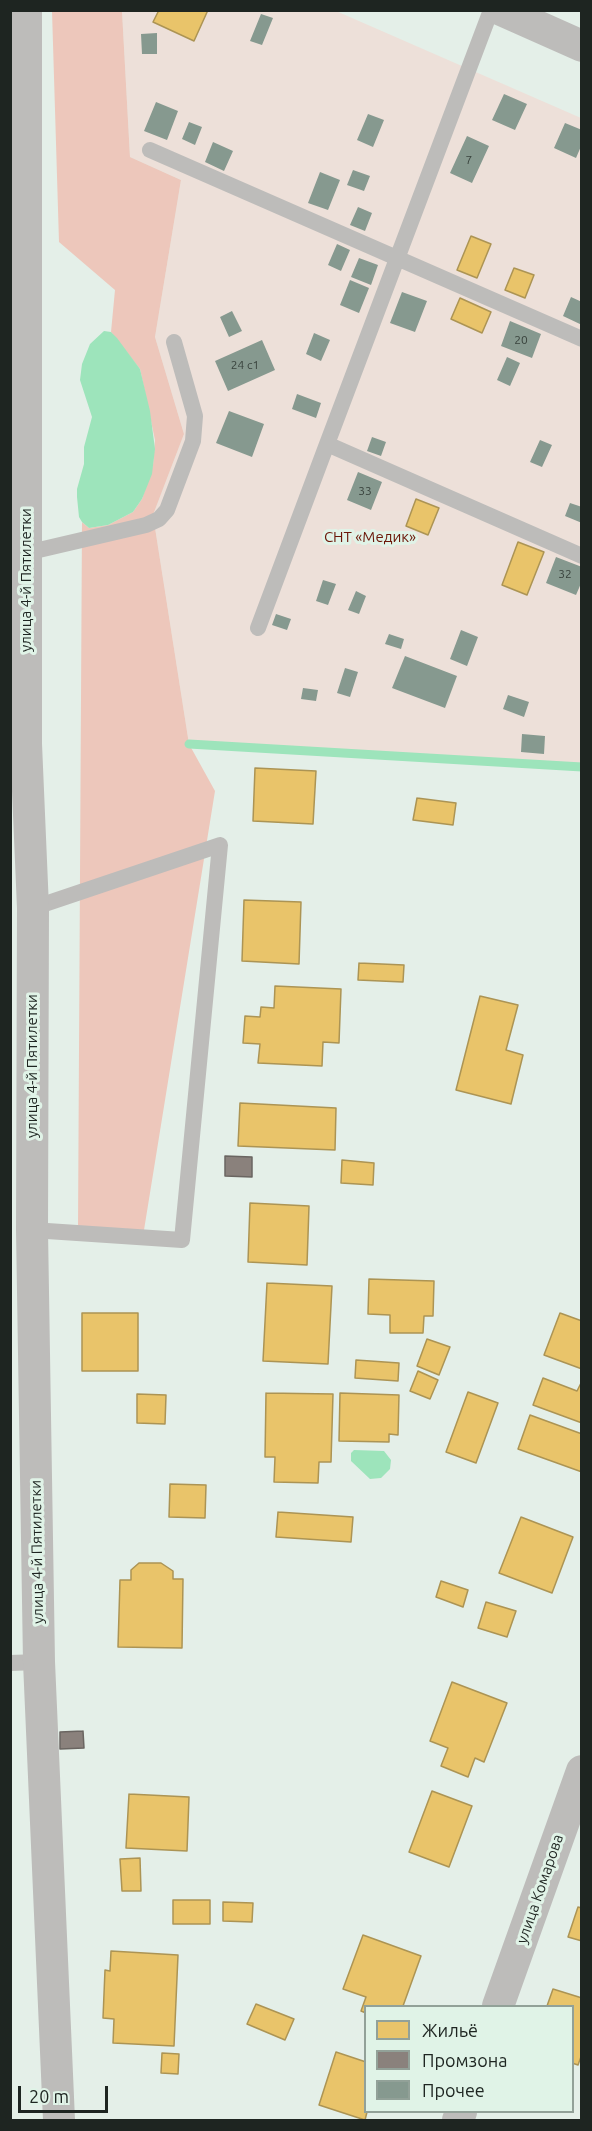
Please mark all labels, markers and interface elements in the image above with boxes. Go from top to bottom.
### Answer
house number: 7 [466,153,472,167]
house number: 20 [514,333,528,347]
house number: 24 с1 [231,358,259,372]
house number: 33 [358,484,372,498]
street label: улица 4-й Пятилетки [17,508,35,652]
park label: СНТ «Медик» [324,528,416,546]
house number: 32 [558,567,572,581]
street label: улица 4-й Пятилетки [23,994,41,1138]
street label: улица 4-й Пятилетки [27,1480,47,1624]
street label: улица Комарова [513,1832,567,1946]
legend [364,2005,574,2113]
text: Жильё [422,2020,478,2040]
text: Промзона [422,2050,507,2070]
scale bar [21,2074,111,2112]
text: Прочее [422,2080,485,2100]
text: 20 m [29,2086,69,2106]

